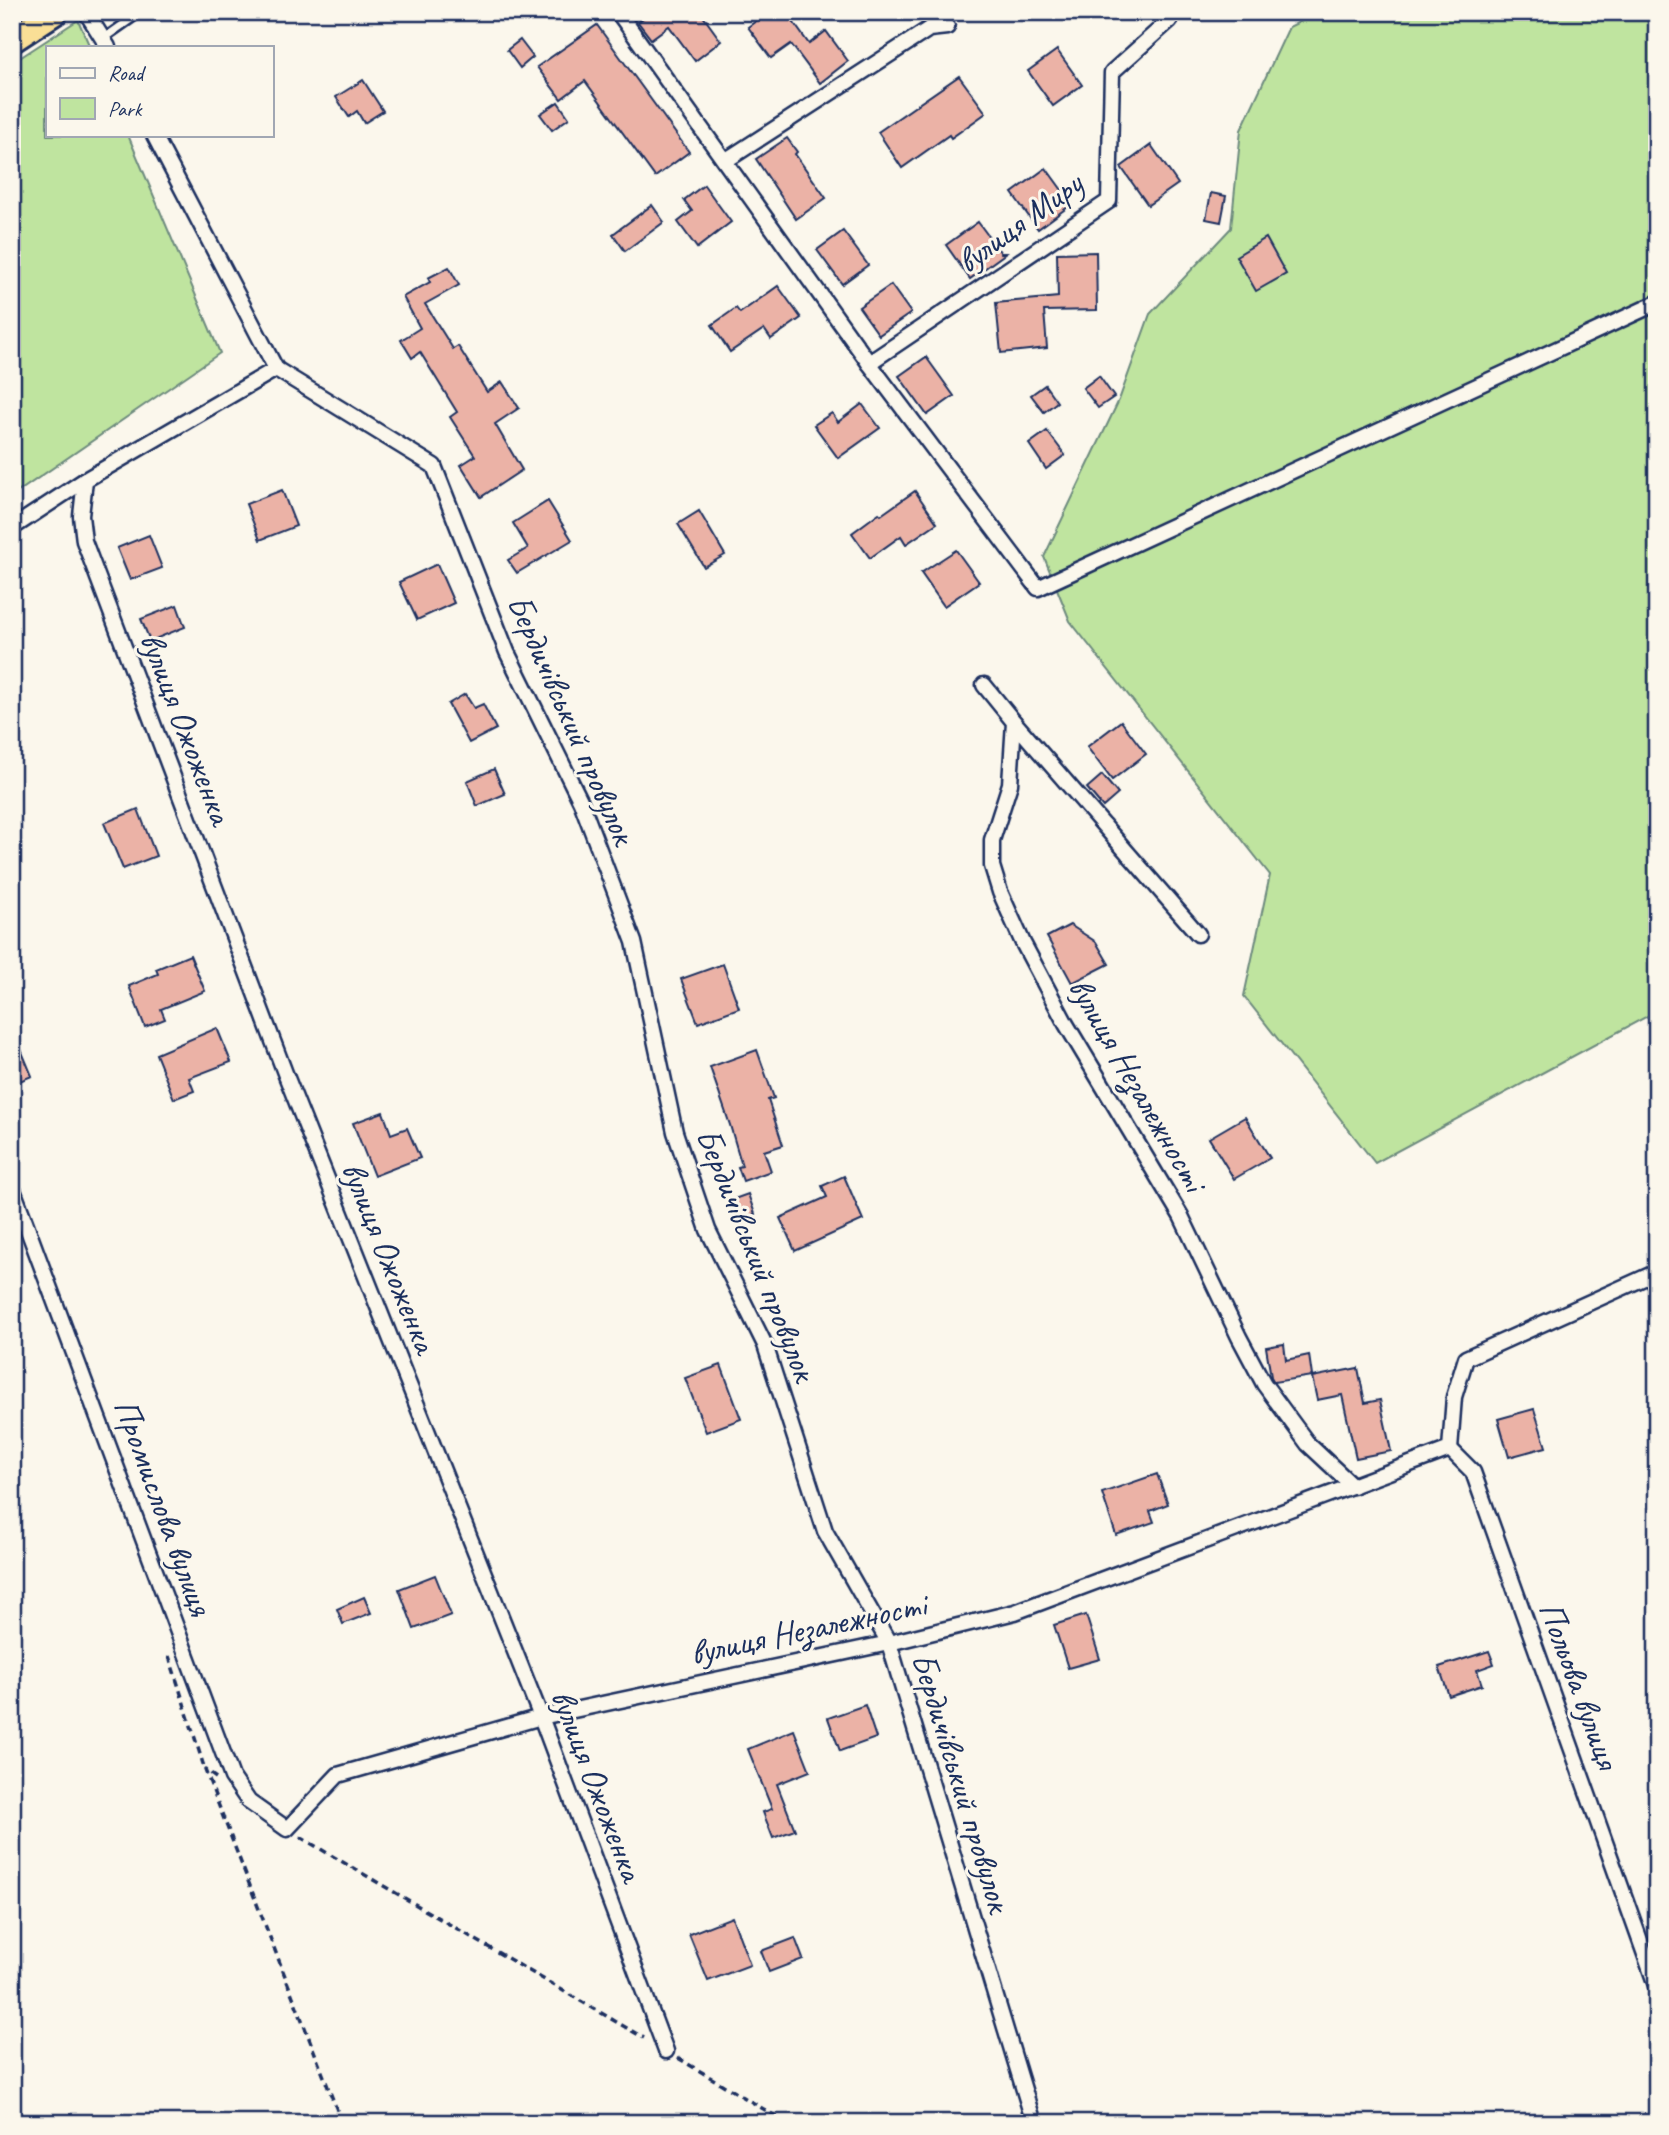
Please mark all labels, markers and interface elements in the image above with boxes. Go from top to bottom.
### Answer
legend [46,46,273,136]
text: Road [108,60,147,86]
text: Park [108,96,143,122]
street label: вулиця Миру [947,160,1093,283]
street label: Бердичівський провулок [496,587,648,854]
street label: вулиця Ожоженка [129,626,245,833]
street label: вулиця Незалежності [1058,969,1219,1203]
street label: Бердичівський провулок [685,1121,829,1390]
street label: вулиця Ожоженка [331,1155,449,1362]
street label: Промислова вулиця [103,1393,224,1623]
street label: вулиця Незалежності [686,1581,935,1675]
street label: Польова вулиця [1529,1595,1632,1778]
street label: Бердичівський провулок [901,1647,1023,1920]
street label: вулиця Ожоженка [540,1683,656,1890]

